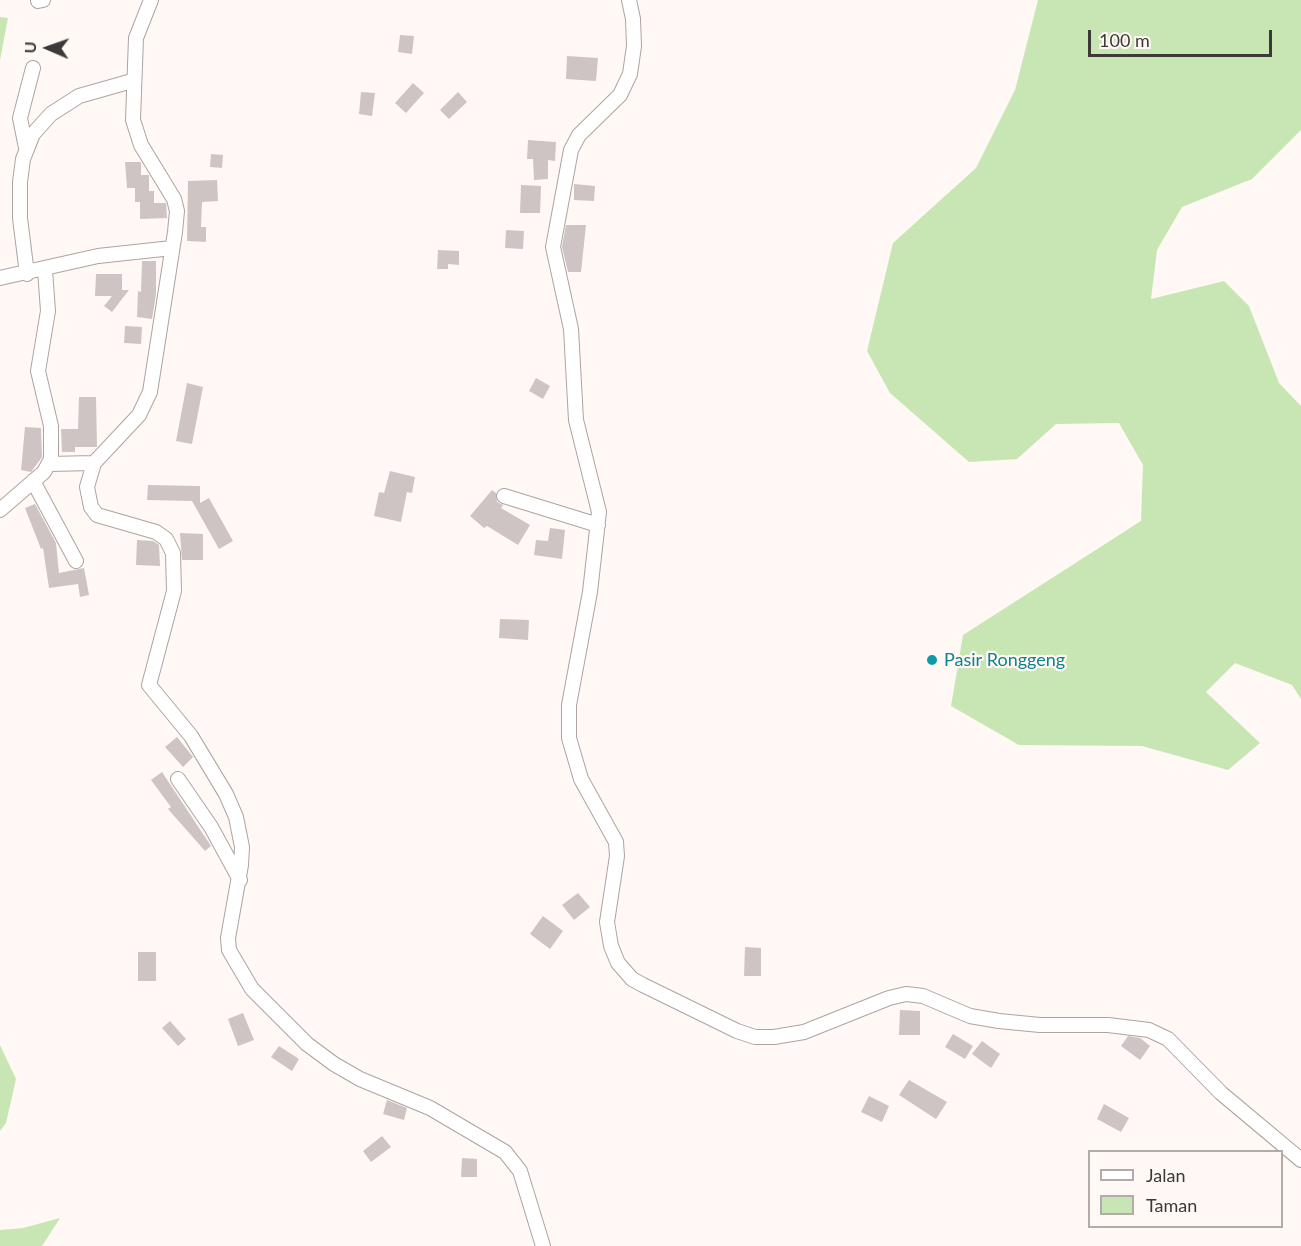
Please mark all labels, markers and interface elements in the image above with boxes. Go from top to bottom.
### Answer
north arrow [18,18,78,78]
scale bar [1091,18,1276,56]
text: 100 m [1099,29,1150,51]
text: U [20,41,39,54]
place label: Pasir Ronggeng [944,649,1065,671]
marker: Pasir Ronggeng [925,653,939,667]
legend [1088,1150,1283,1228]
text: Jalan [1146,1164,1185,1186]
text: Taman [1146,1194,1197,1216]

